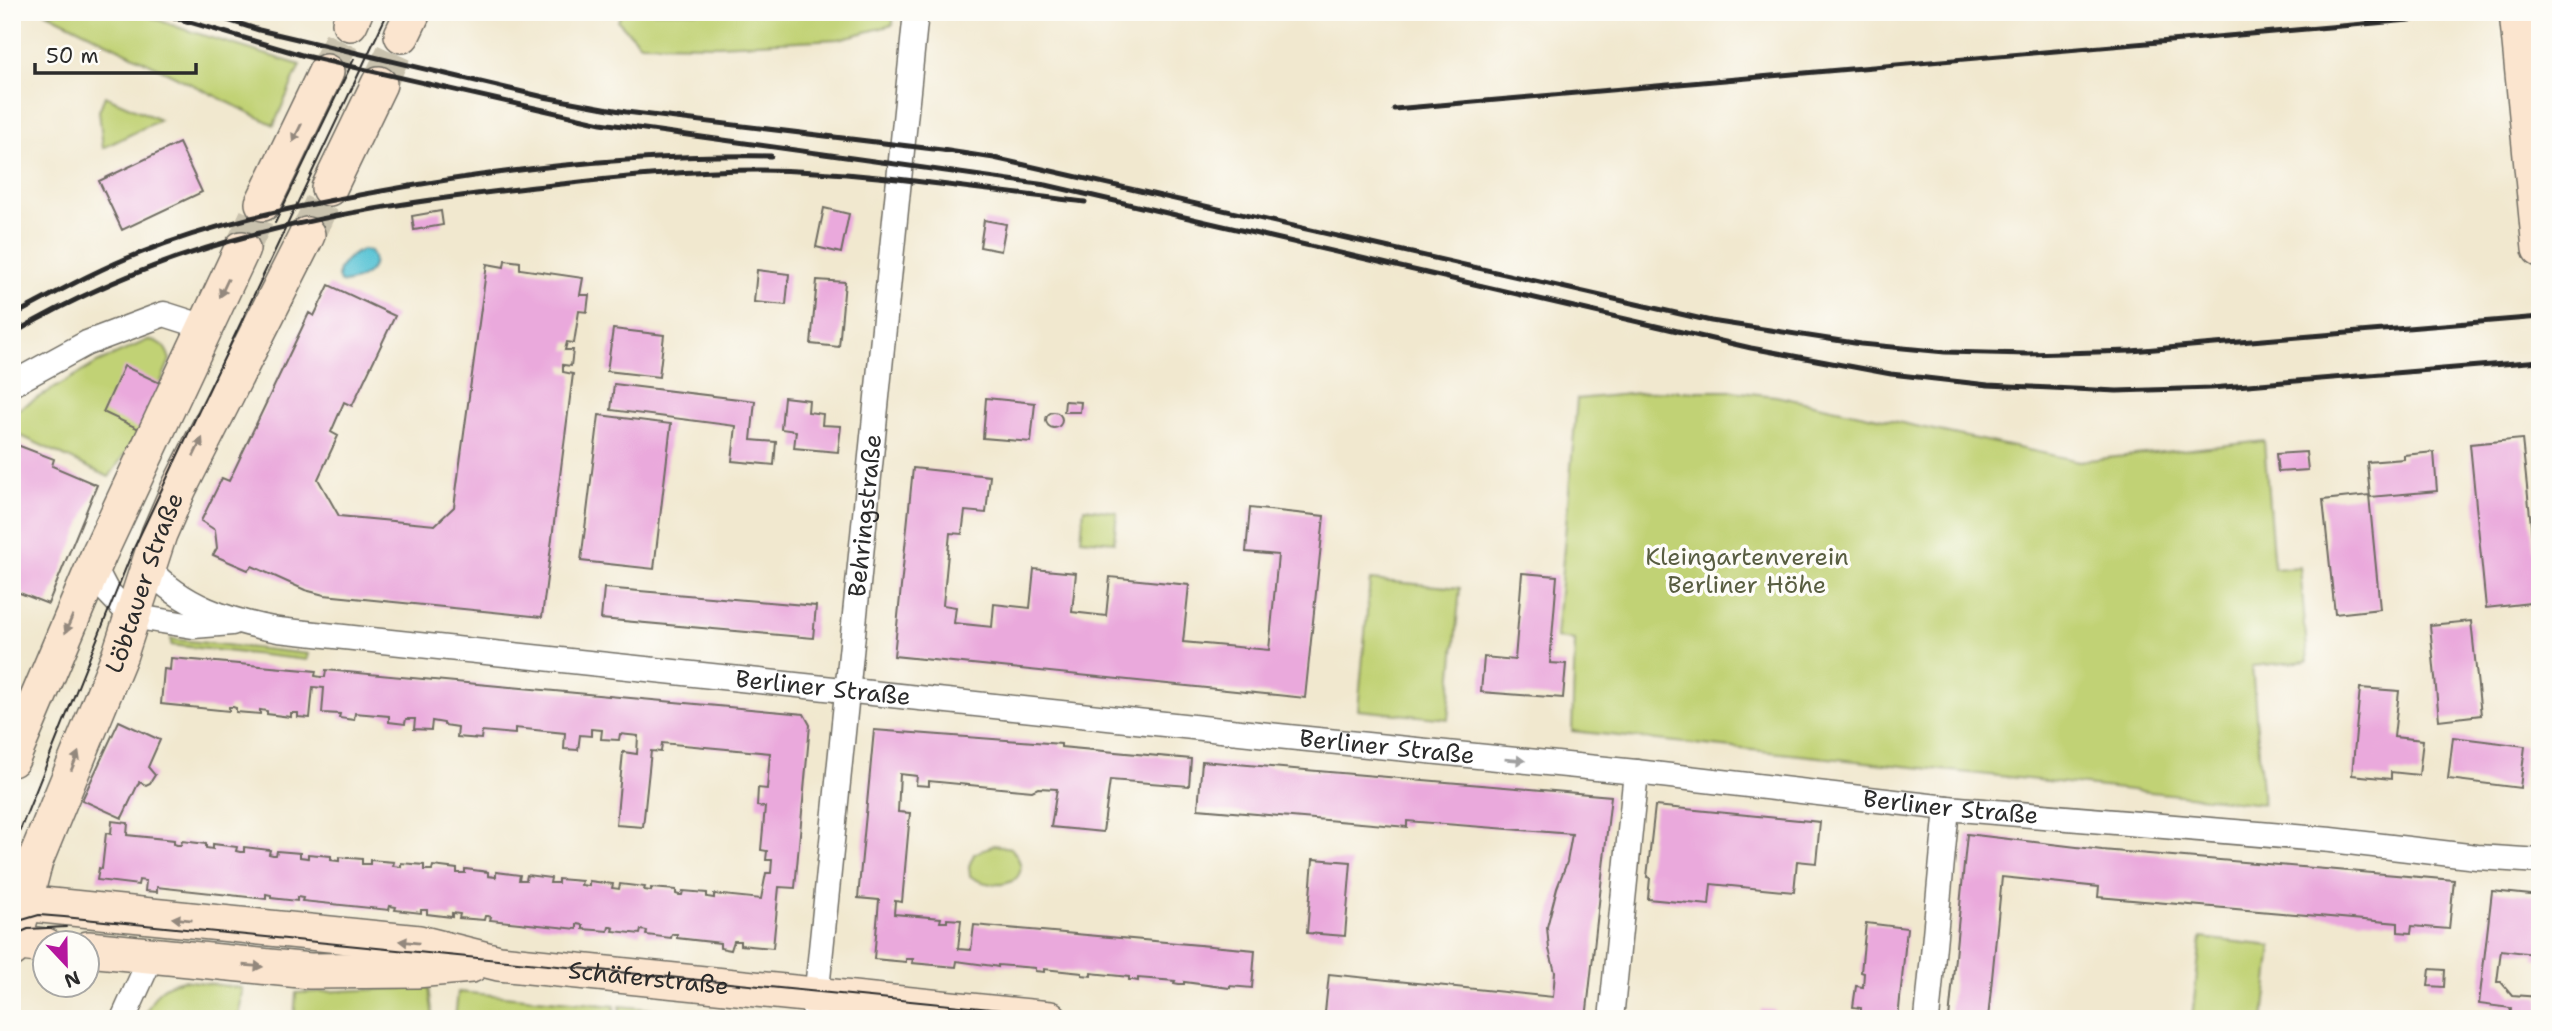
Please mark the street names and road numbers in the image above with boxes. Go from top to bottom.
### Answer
street label: Behringstraße [841,433,889,599]
street label: Löbtauer Straße [98,487,191,678]
street label: Berliner Straße [734,663,912,713]
street label: Berliner Straße [1298,722,1476,772]
street label: Berliner Straße [1861,782,2040,832]
street label: Schäferstraße [567,954,730,1002]

